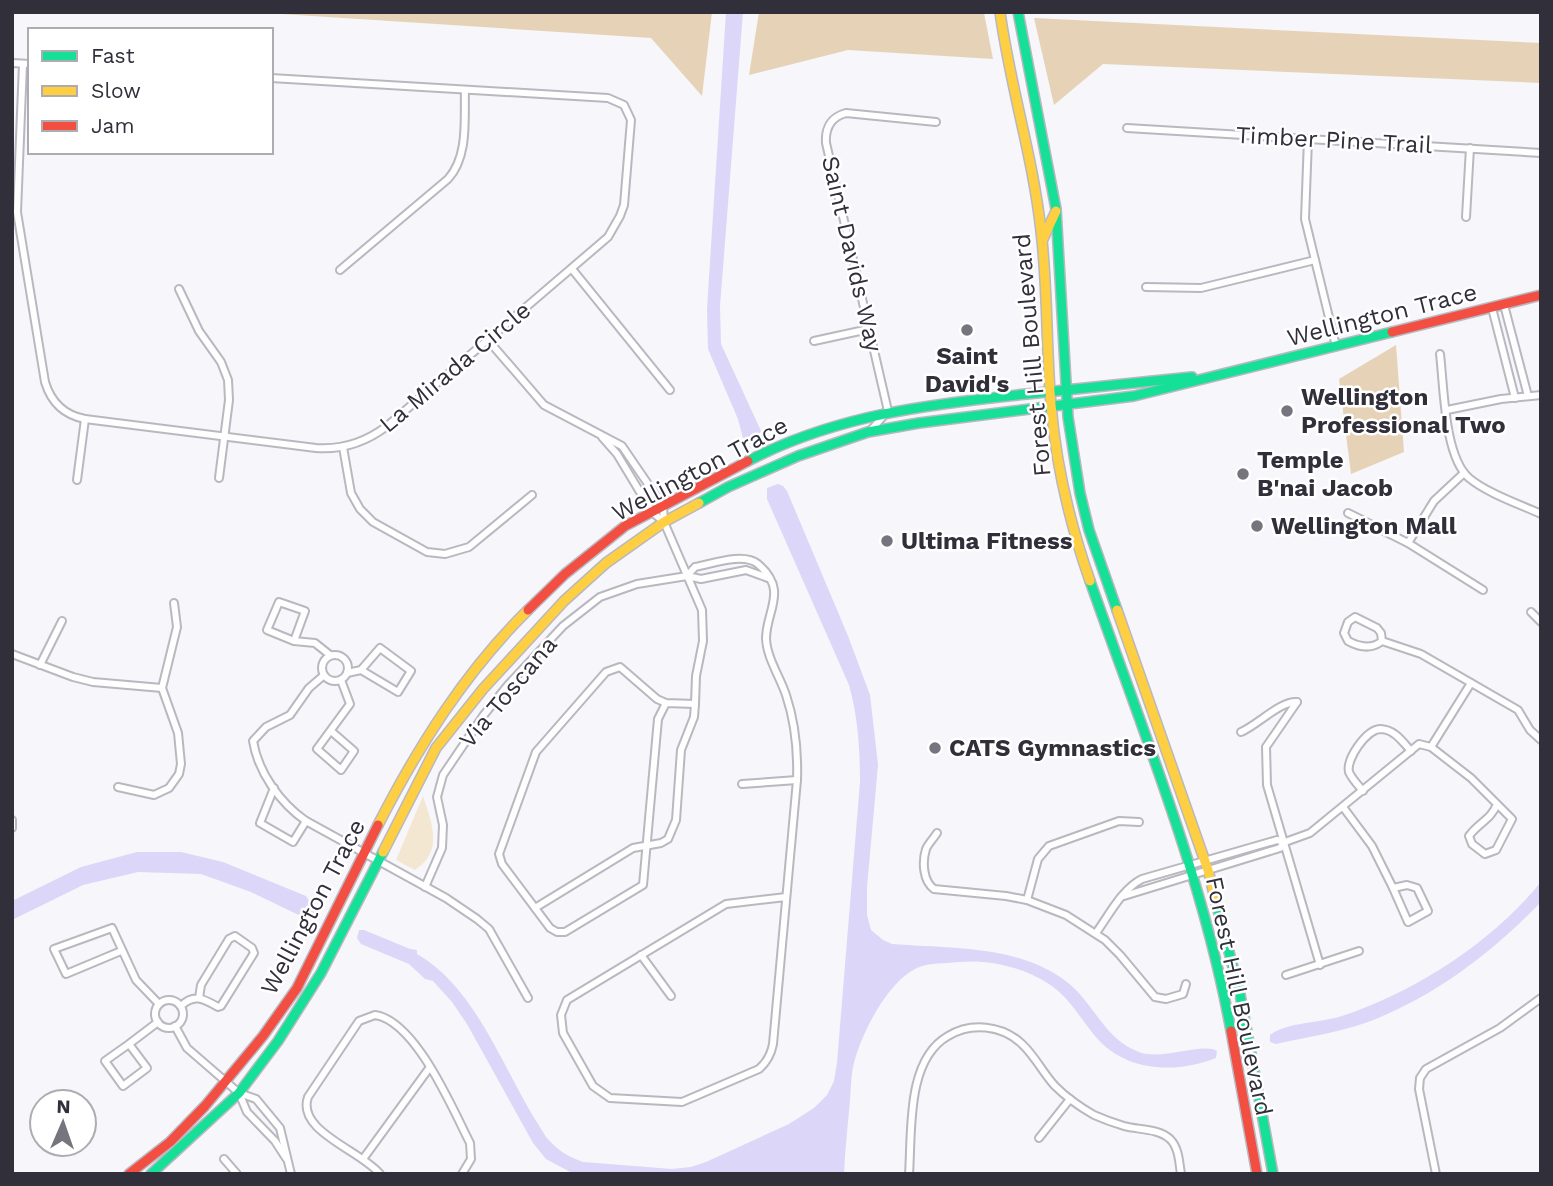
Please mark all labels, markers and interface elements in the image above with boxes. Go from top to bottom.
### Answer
legend [28,28,273,154]
text: Fast [91,43,135,68]
text: Slow [91,78,141,103]
text: Jam [91,113,134,138]
street label: Timber Pine Trail [1235,121,1434,159]
street label: Saint Davids Way [816,153,888,355]
street label: Forest Hill Boulevard [1007,232,1057,478]
street label: Wellington Trace [1284,278,1480,352]
street label: La Mirada Circle [374,296,536,438]
marker: Saint David's [959,322,975,338]
place label: Saint David's [925,342,1010,398]
place label: Wellington Professional Two [1301,383,1506,439]
marker: Wellington Professional Two [1279,403,1295,419]
street label: Wellington Trace [607,411,793,527]
place label: Temple B'nai Jacob [1257,446,1393,502]
marker: Temple B'nai Jacob [1235,466,1251,482]
place label: Wellington Mall [1271,512,1457,540]
marker: Wellington Mall [1249,518,1265,534]
place label: Ultima Fitness [901,527,1073,555]
marker: Ultima Fitness [879,533,895,549]
street label: Via Toscana [453,631,563,753]
place label: CATS Gymnastics [949,734,1156,762]
marker: CATS Gymnastics [927,740,943,756]
street label: Wellington Trace [255,814,371,1000]
street label: Forest Hill Boulevard [1200,874,1278,1118]
north arrow [28,1088,98,1158]
text: N [56,1095,71,1118]

